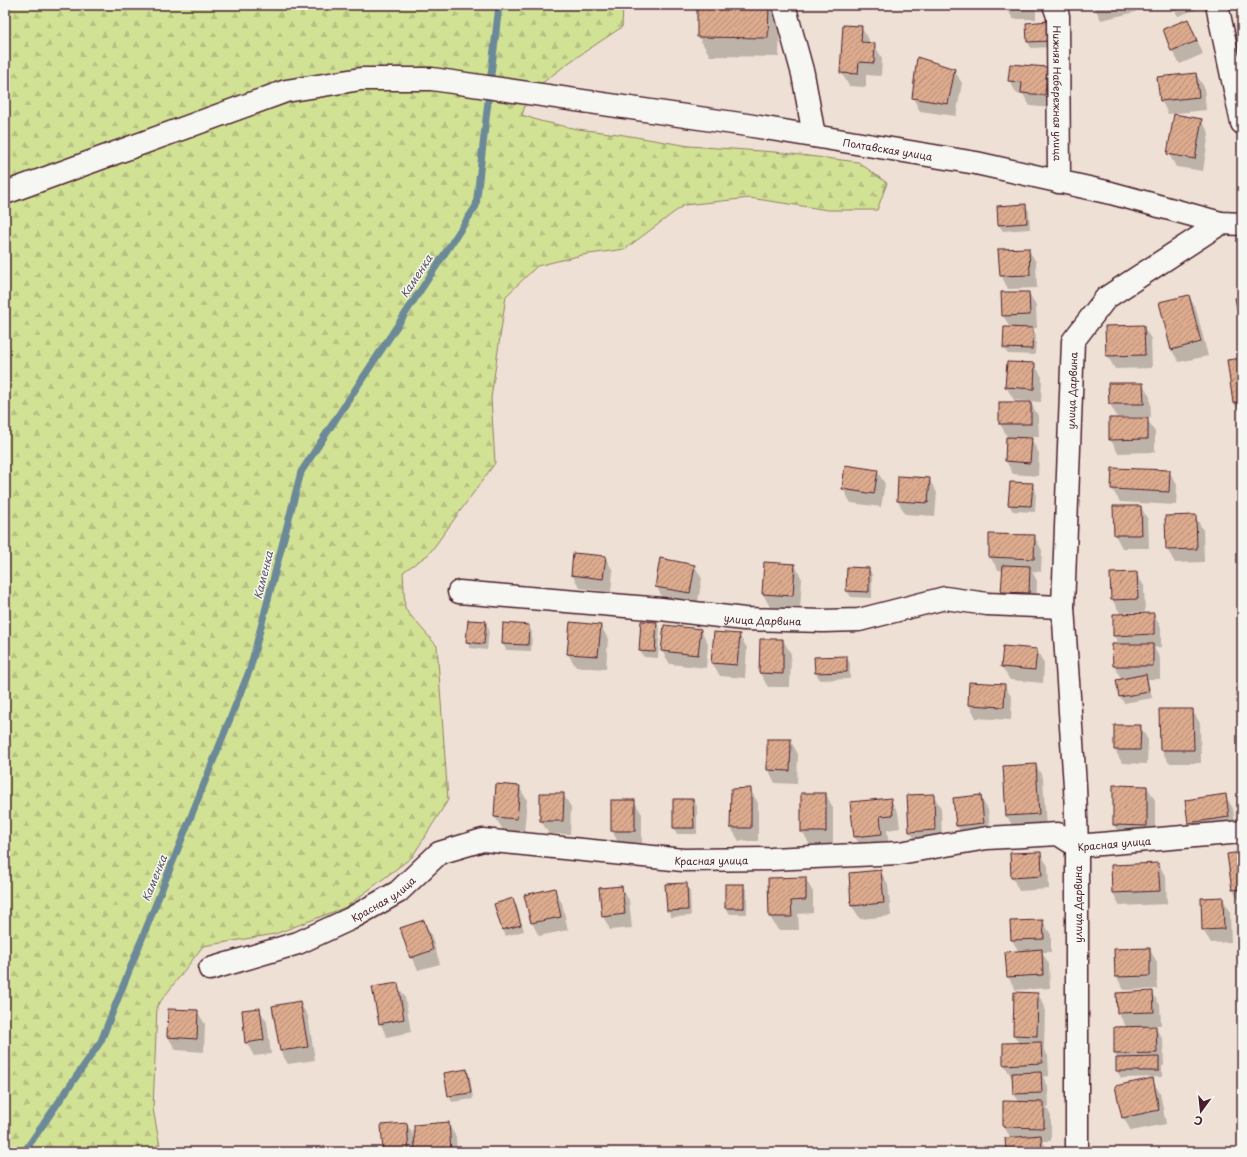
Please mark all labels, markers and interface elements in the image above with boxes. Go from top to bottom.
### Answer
street label: Нижняя Набережная улица [1051,25,1066,162]
street label: Полтавская улица [842,134,934,163]
water label: Каменка [396,250,437,301]
street label: улица Дарвина [1062,351,1080,430]
water label: Каменка [249,548,277,601]
street label: улица Дарвина [723,609,802,628]
street label: Красная улица [1077,832,1152,853]
water label: Каменка [137,851,171,904]
street label: Красная улица [674,852,749,868]
street label: улица Дарвина [1070,865,1085,943]
street label: Красная улица [348,872,419,924]
north arrow [1181,1091,1221,1131]
text: С [1192,1112,1204,1130]

